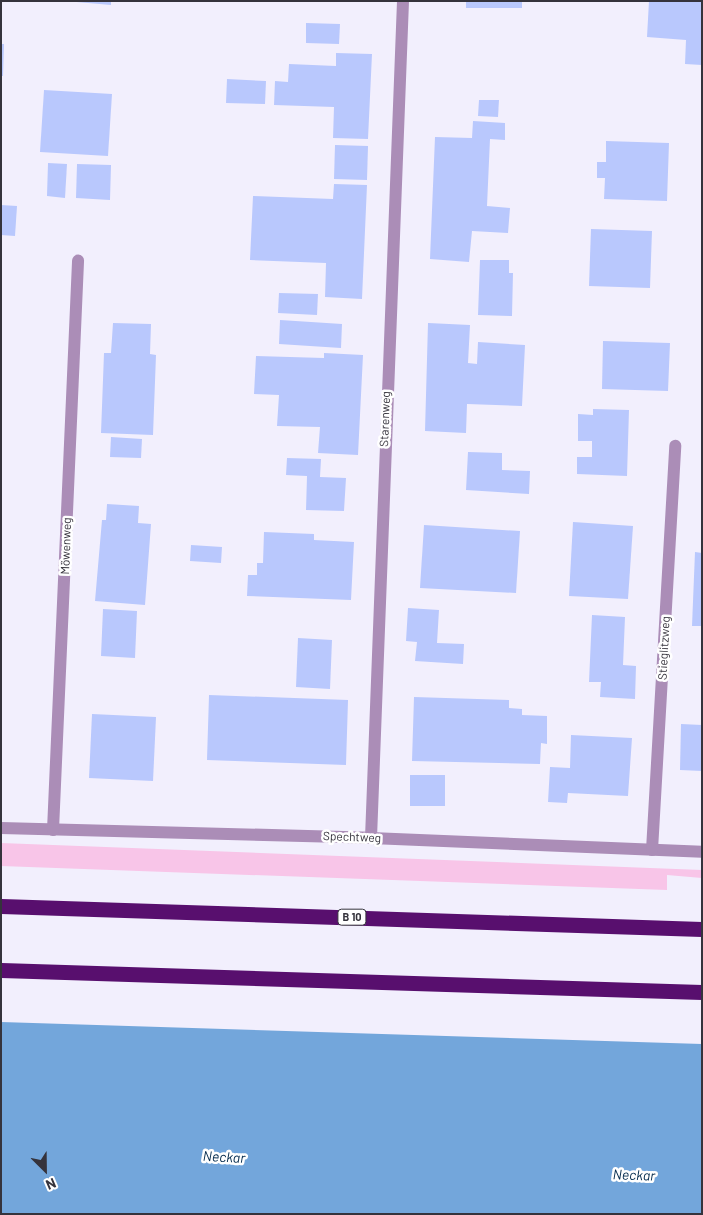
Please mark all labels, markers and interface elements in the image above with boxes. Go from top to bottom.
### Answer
street label: Starenweg [377,391,393,447]
street label: Möwenweg [58,517,74,575]
street label: Stieglitzweg [655,616,673,680]
street label: Spechtweg [323,829,381,845]
road number: B 10 [337,909,367,926]
north arrow [20,1145,70,1195]
water label: Neckar [202,1148,246,1166]
water label: Neckar [613,1166,655,1184]
text: N [43,1175,59,1194]

